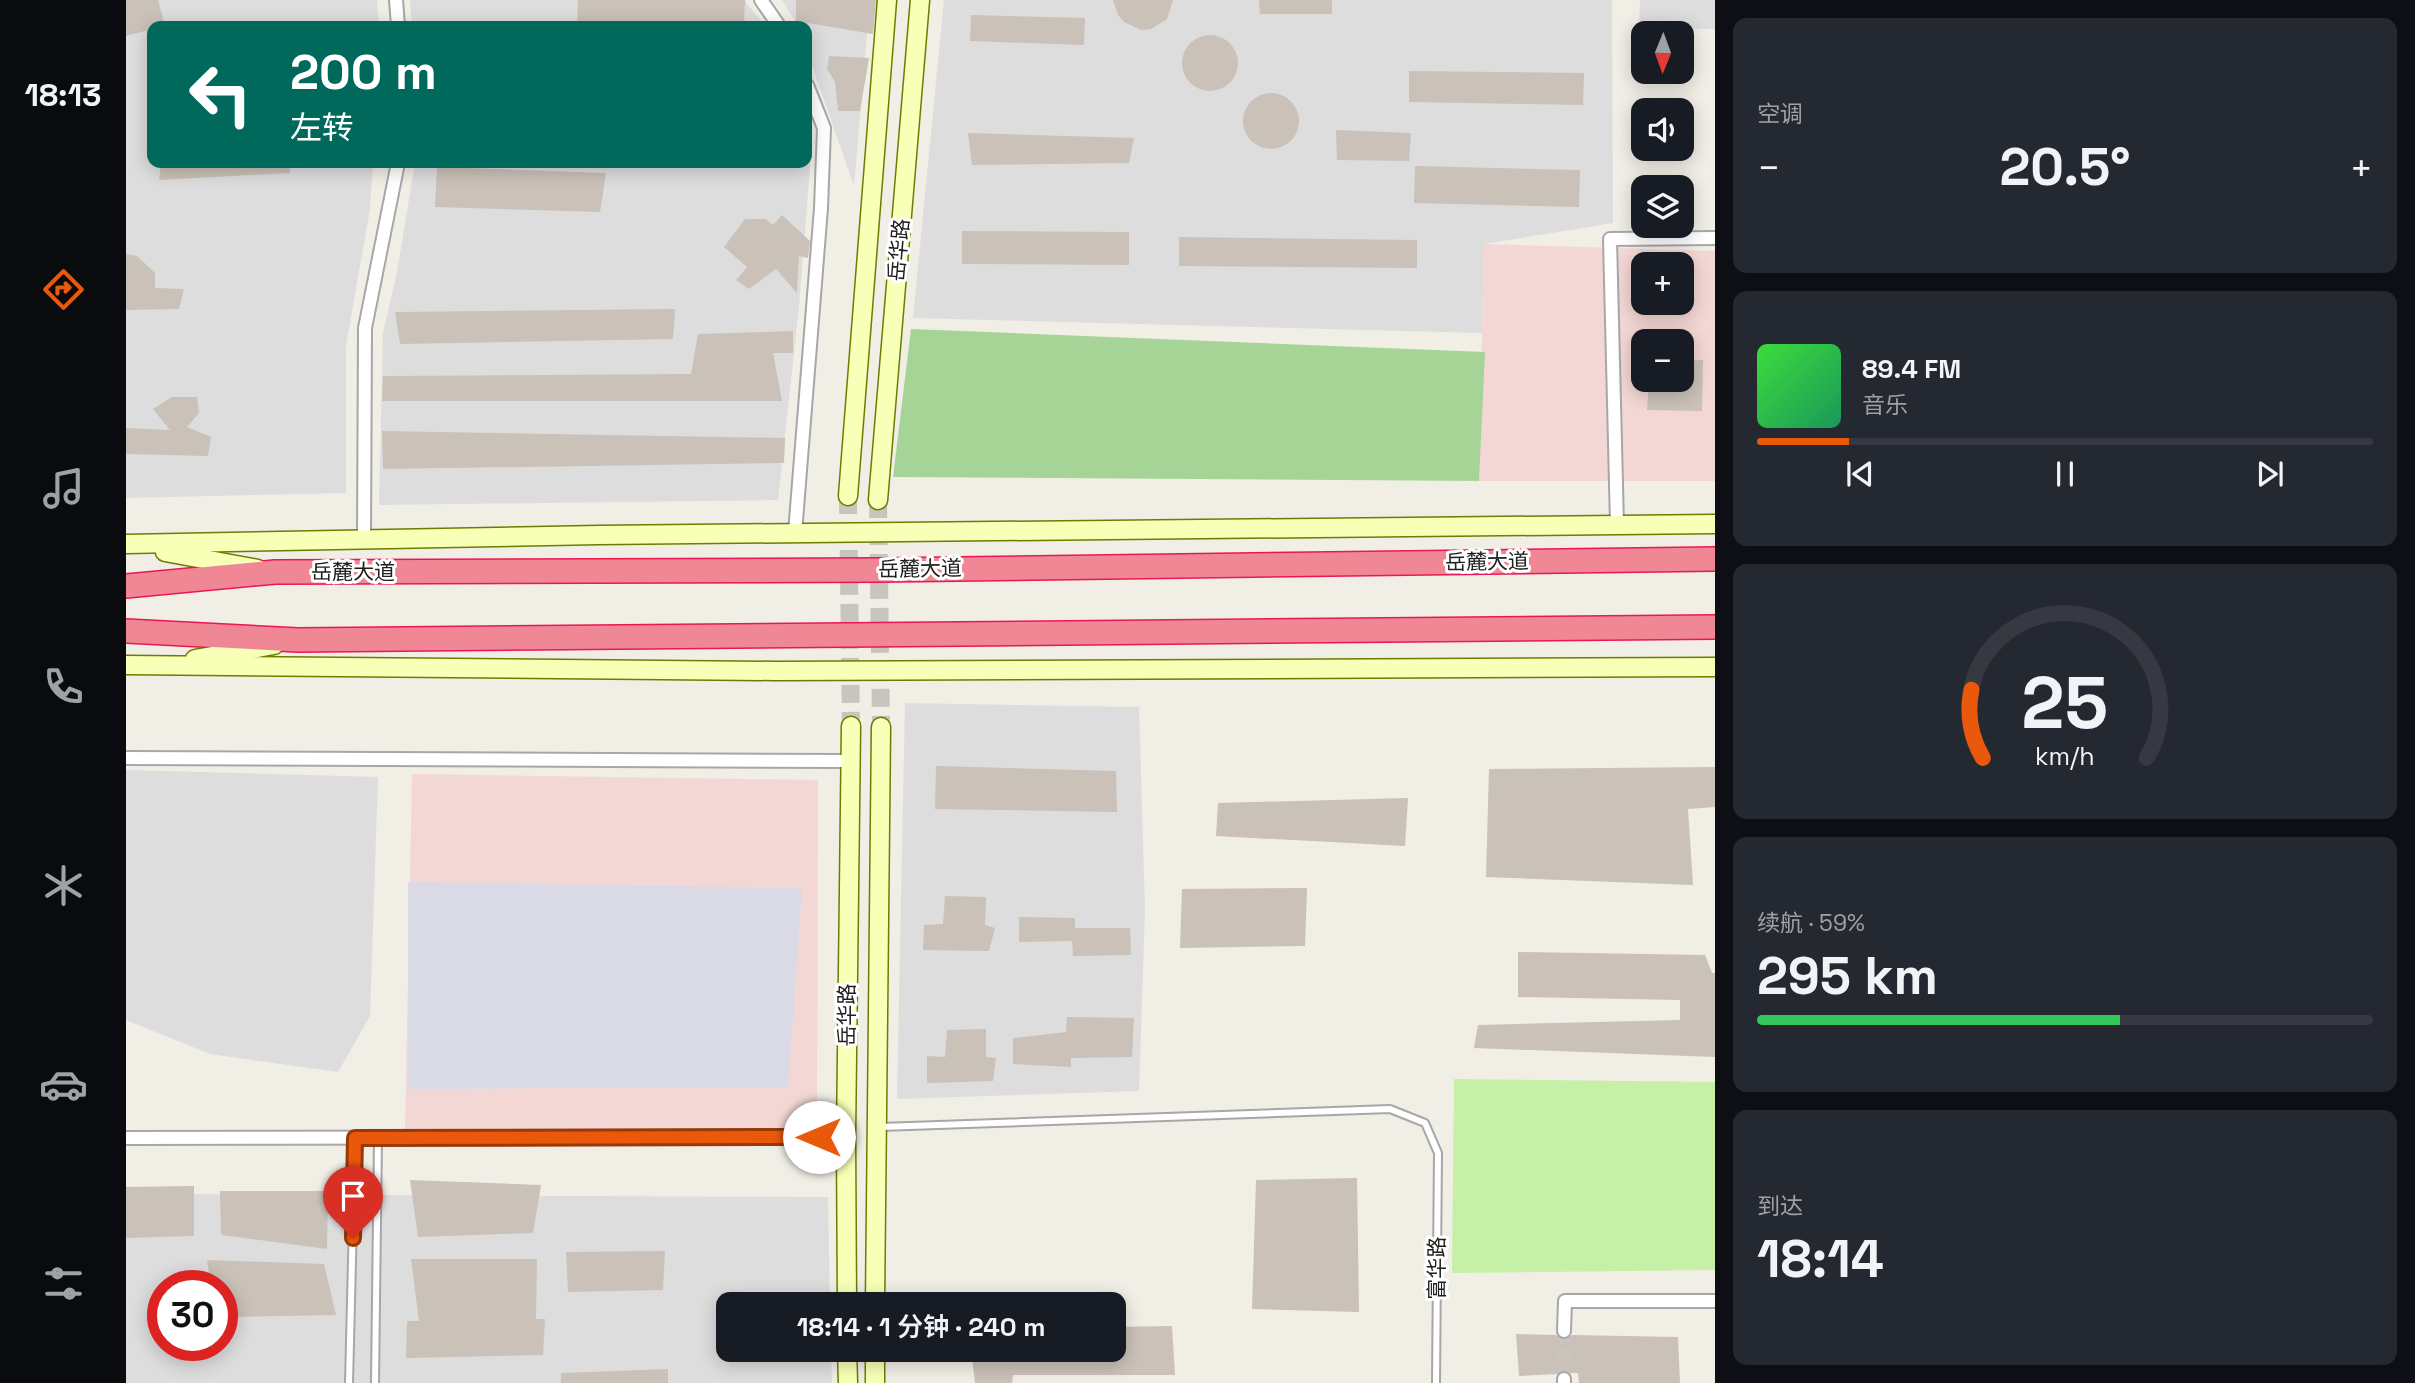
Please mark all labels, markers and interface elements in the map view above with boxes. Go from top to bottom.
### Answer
north arrow [1631,21,1694,84]
map controls [1631,21,1694,392]
text: 200 m [290,41,437,103]
icon: left [175,49,266,140]
text: 18:13 [24,75,102,115]
button: sound [1631,98,1694,161]
text: 空调 [1757,99,1803,129]
text: 左转 [290,108,354,148]
text: 20.5° [1999,134,2131,200]
text: − [1757,144,1781,192]
text: + [2349,144,2373,192]
button: layers [1631,175,1694,238]
street label: 岳华路 [882,217,915,283]
button: + [1631,252,1694,315]
icon: directions [39,265,88,314]
button: − [1631,329,1694,392]
text: 89.4 FM [1862,352,1961,386]
text: 音乐 [1862,390,1908,420]
icon: previous [1841,455,1879,493]
icon: pause [2046,455,2084,493]
icon: next [2251,455,2289,493]
icon: music [39,464,88,513]
street label: 岳麓大道 [1445,547,1529,576]
street label: 岳麓大道 [878,554,962,583]
street label: 岳麓大道 [311,558,395,585]
text: 25 [2022,656,2108,749]
icon: phone [39,662,88,711]
text: km/h [2035,739,2095,771]
icon: climate [39,861,88,910]
text: 续航 · 59% [1757,908,1865,938]
text: 295 km [1757,943,1938,1009]
street label: 岳华路 [833,984,860,1047]
icon: car [39,1060,88,1109]
position arrow [782,1100,856,1174]
pin [323,1166,383,1238]
icon: arrive [334,1177,372,1215]
text: 到达 [1757,1191,1803,1221]
text: 18:14 [1757,1226,1884,1292]
street label: 富华路 [1423,1237,1450,1300]
icon: filters [39,1259,88,1308]
speed limit sign: 30 [147,1270,238,1361]
text: 18:14 · 1 分钟 · 240 m [797,1310,1045,1344]

